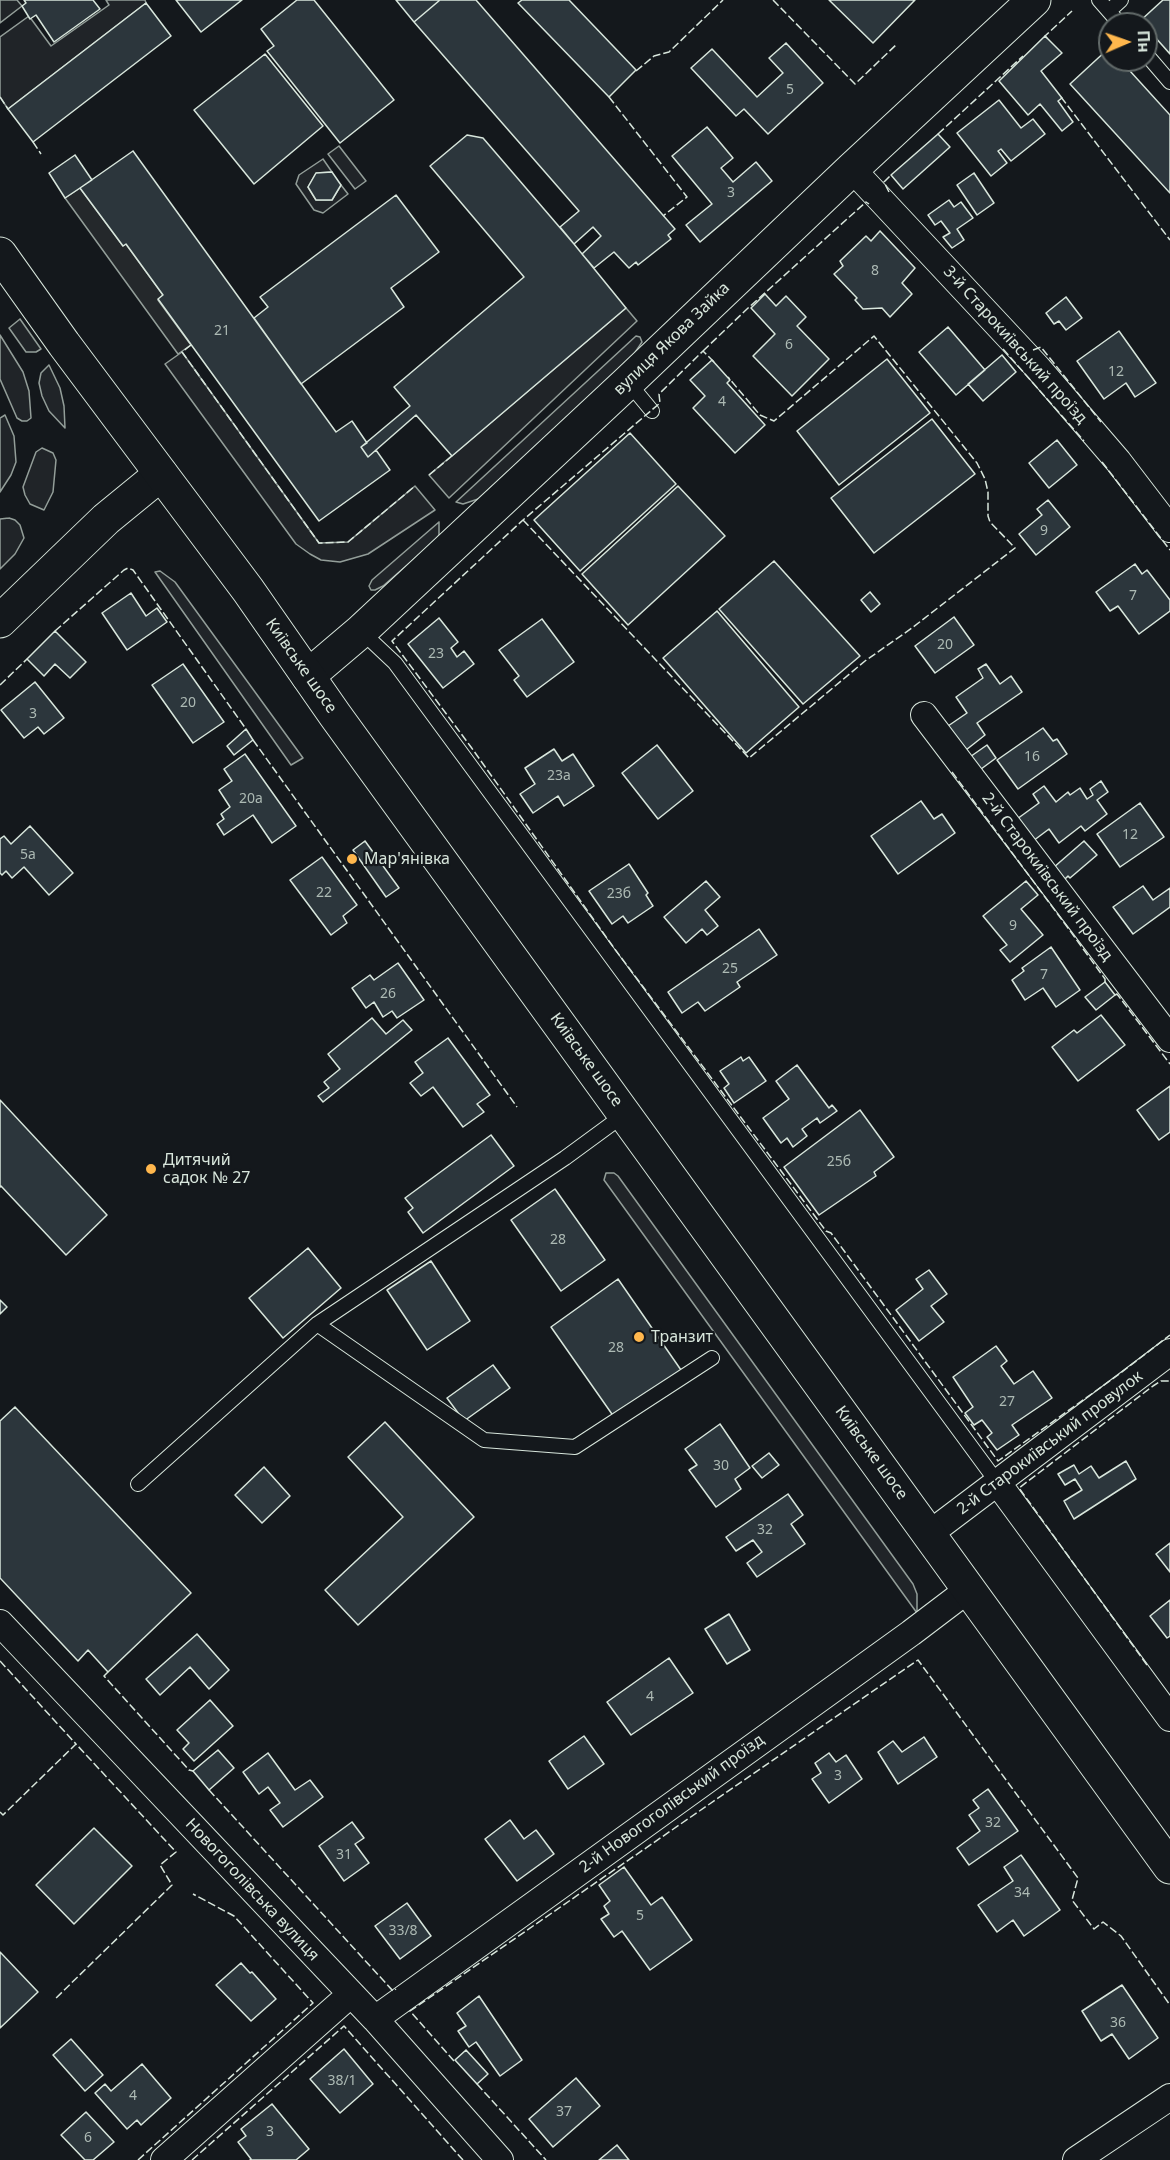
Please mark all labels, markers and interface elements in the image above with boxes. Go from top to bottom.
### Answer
north arrow [1098,12,1158,72]
text: Пн [1133,30,1155,53]
house number: 5 [786,82,794,98]
house number: 3 [727,185,735,201]
street label: 3-й Старокиївський проїзд [939,262,1091,428]
house number: 8 [871,263,879,279]
street label: вулиця Якова Зайка [610,279,734,399]
house number: 21 [214,323,230,339]
house number: 6 [785,337,793,353]
house number: 12 [1108,364,1124,380]
house number: 4 [718,394,726,410]
house number: 9 [1040,523,1048,539]
house number: 7 [1129,588,1137,604]
street label: Київське шосе [261,615,341,717]
house number: 20 [937,637,953,653]
house number: 23 [428,646,444,662]
house number: 20 [180,695,196,711]
house number: 3 [29,706,37,722]
house number: 16 [1024,749,1040,765]
house number: 23а [547,768,571,784]
street label: 2-й Старокиївський проїзд [977,789,1117,965]
house number: 20а [239,791,263,807]
house number: 12 [1122,827,1138,843]
house number: 5а [20,847,36,863]
place label: Мар'янівка [364,849,450,869]
marker: Мар'янівка [345,852,359,866]
house number: 22 [316,885,332,901]
house number: 23б [607,886,631,902]
house number: 9 [1009,918,1017,934]
house number: 25 [722,961,738,977]
house number: 7 [1040,967,1048,983]
house number: 26 [380,986,396,1002]
street label: Київське шосе [546,1009,626,1111]
place label: Дитячий садок № 27 [163,1150,250,1188]
house number: 25б [827,1154,851,1170]
marker: Дитячий садок № 27 [144,1162,158,1176]
house number: 28 [550,1232,566,1248]
place label: Транзит [651,1327,713,1347]
marker: Транзит [632,1330,646,1344]
house number: 28 [608,1340,624,1356]
street label: 2-й Старокиївський провулок [953,1367,1147,1519]
house number: 27 [999,1394,1015,1410]
street label: Київське шосе [831,1402,911,1504]
house number: 30 [713,1458,729,1474]
house number: 32 [757,1522,773,1538]
house number: 4 [646,1689,654,1705]
street label: 2-й Новогоголівський проїзд [576,1731,768,1877]
house number: 3 [834,1768,842,1784]
street label: Новогоголівська вулиця [181,1815,323,1965]
house number: 32 [985,1815,1001,1831]
house number: 31 [336,1847,352,1863]
house number: 34 [1014,1885,1030,1901]
house number: 5 [636,1908,644,1924]
house number: 33/8 [388,1923,418,1939]
house number: 36 [1110,2015,1126,2031]
house number: 38/1 [327,2073,357,2089]
house number: 4 [129,2088,137,2104]
house number: 37 [556,2104,572,2120]
house number: 3 [266,2124,274,2140]
house number: 6 [84,2130,92,2146]

